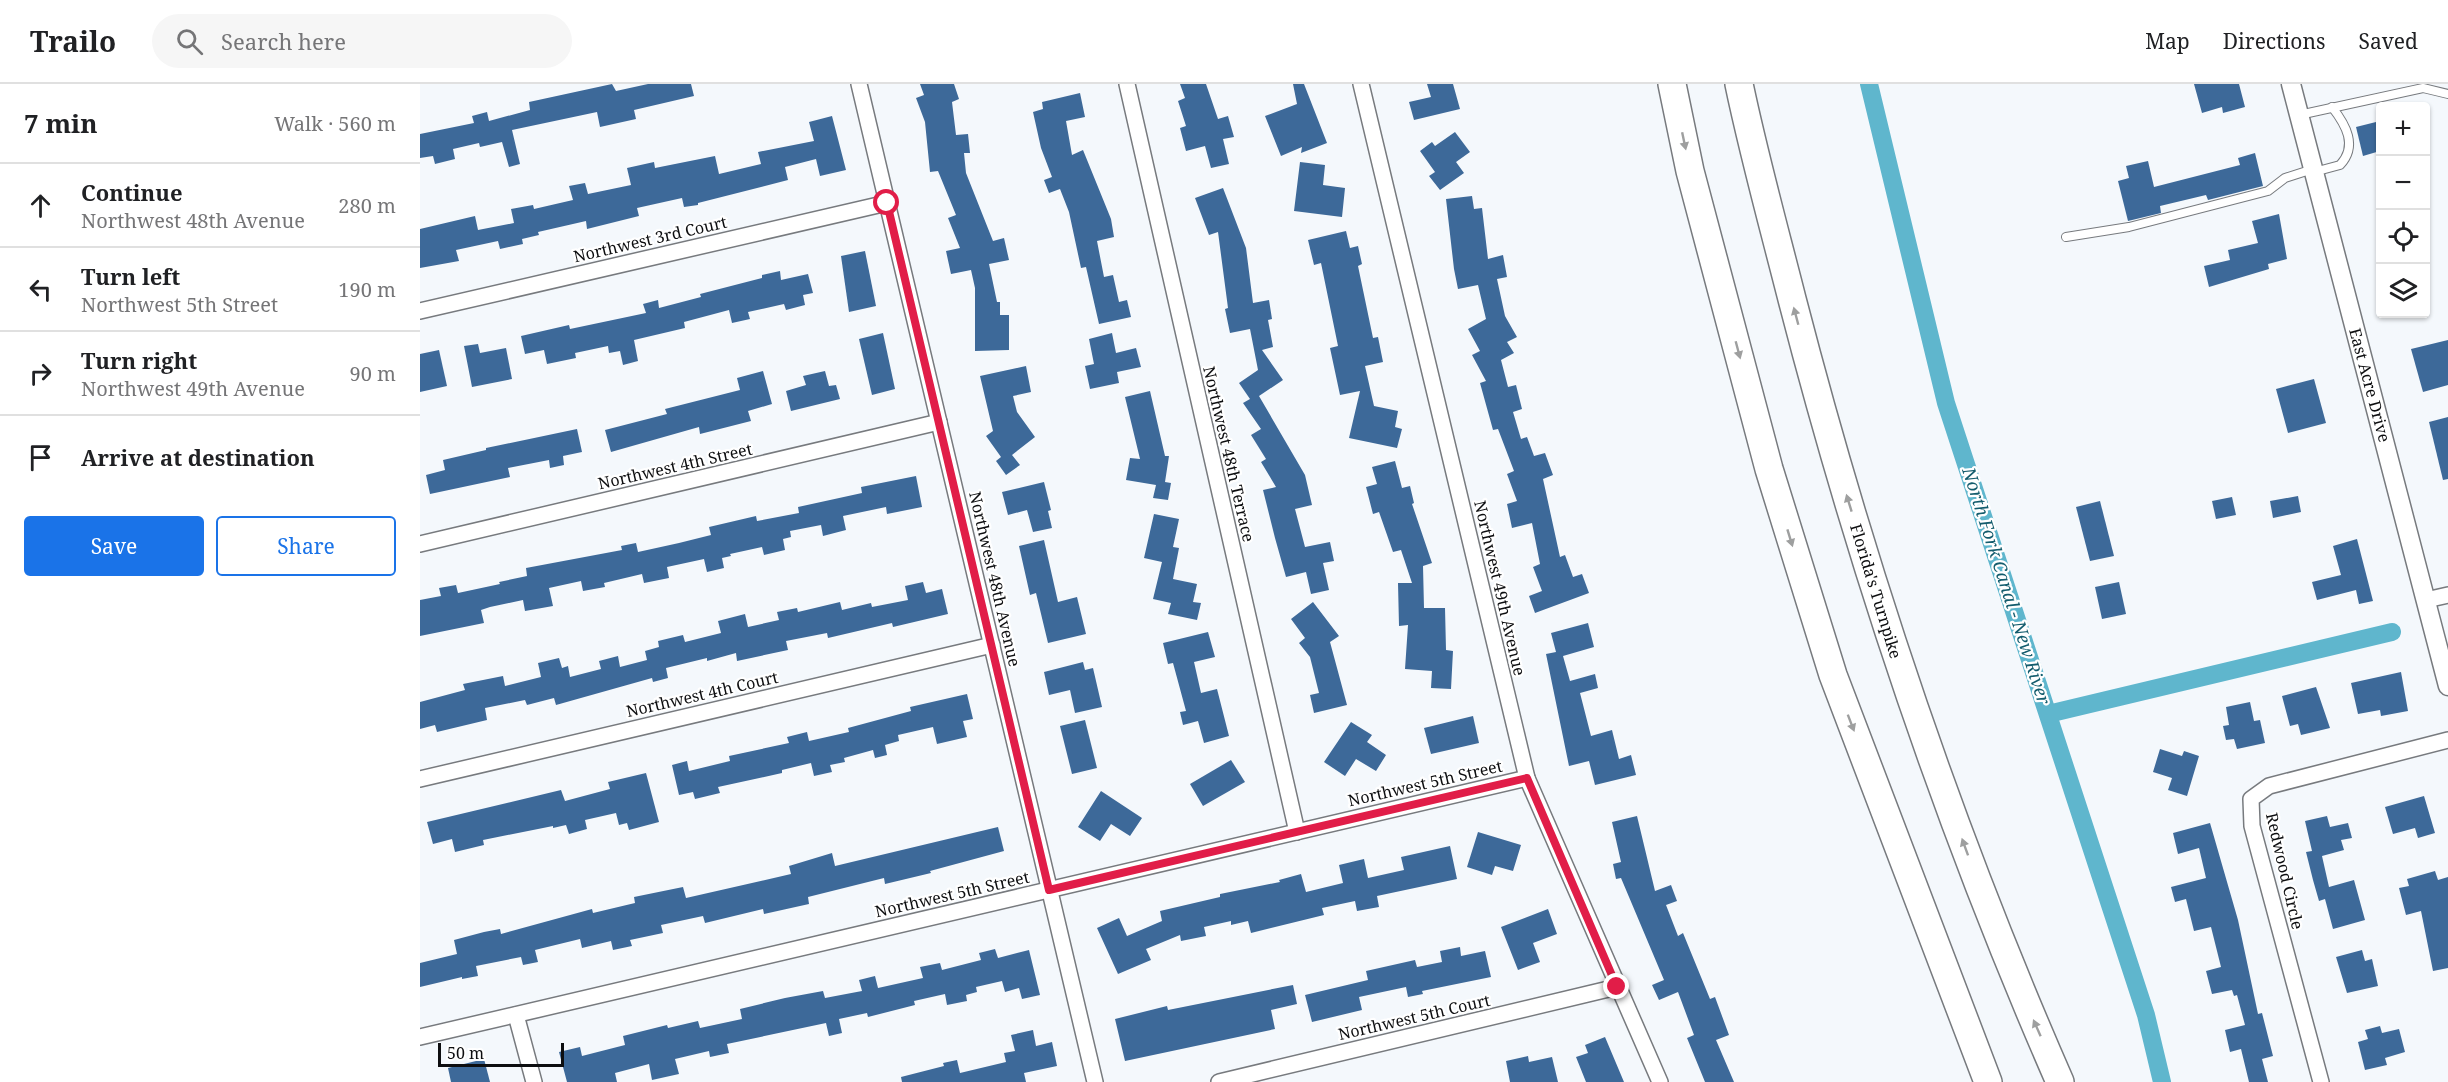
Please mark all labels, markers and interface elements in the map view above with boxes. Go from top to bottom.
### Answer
search box [152,14,572,68]
text: Trailo [30,22,116,60]
icon: search [173,25,206,58]
text: Search here [221,26,346,56]
text: Map [2145,27,2190,55]
text: Directions [2223,27,2325,55]
text: Saved [2358,27,2418,55]
map controls [2376,102,2430,318]
button: + [2376,102,2430,156]
text: 7 min [24,105,98,141]
text: Walk · 560 m [274,110,396,137]
one-way arrow [1680,132,1689,151]
button: − [2376,156,2430,210]
text: Continue [81,177,183,207]
icon: ahead [24,189,57,222]
route start [873,189,899,215]
text: 280 m [338,192,396,219]
text: Northwest 48th Avenue [81,207,305,234]
button: locate [2376,210,2430,264]
street label: Northwest 3rd Court [571,211,729,267]
text: Turn left [81,261,180,291]
button: layers [2376,264,2430,318]
icon: left [24,273,57,306]
text: 190 m [338,276,396,303]
text: Northwest 5th Street [81,291,278,318]
one-way arrow [1791,306,1801,325]
street label: East Acre Drive [2344,326,2396,444]
one-way arrow [1733,341,1743,360]
text: Turn right [81,345,197,375]
icon: right [24,357,57,390]
text: 90 m [350,360,396,387]
street label: Northwest 48th Terrace [1198,364,1260,544]
text: Northwest 49th Avenue [81,375,305,402]
street label: Northwest 4th Street [596,437,755,494]
icon: arrive [24,441,57,474]
text: Arrive at destination [81,442,315,472]
water label: North Fork Canal - New River [1957,463,2057,708]
street label: Northwest 48th Avenue [964,489,1026,669]
one-way arrow [1843,494,1853,512]
street label: Northwest 49th Avenue [1469,498,1531,678]
button: Save [24,516,204,576]
button: Share [216,516,396,576]
street label: Florida's Turnpike [1845,521,1907,661]
one-way arrow [1786,529,1795,547]
street label: Northwest 4th Court [624,666,781,722]
one-way arrow [1846,715,1856,733]
street label: Northwest 5th Street [1346,754,1505,811]
street label: Redwood Circle [2261,811,2309,931]
one-way arrow [1960,838,1970,856]
street label: Northwest 5th Street [873,865,1032,922]
route end [1603,973,1629,999]
street label: Northwest 5th Court [1336,989,1493,1045]
one-way arrow [2032,1020,2041,1037]
scale bar [438,1040,564,1068]
text: 50 m [447,1042,484,1064]

